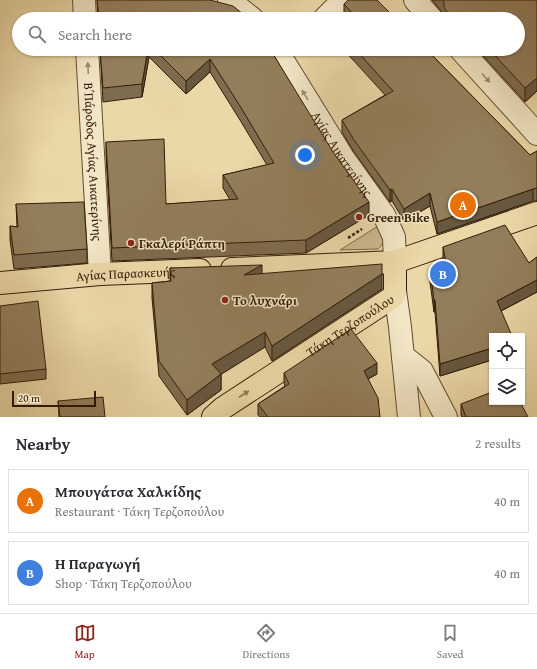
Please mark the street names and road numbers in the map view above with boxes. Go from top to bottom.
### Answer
street label: Β΄ Πάροδος Αγίας Αικατερίνης [79,82,107,242]
street label: Αγίας Αικατερίνης [307,108,377,201]
street label: Αγίας Παρασκευής [75,262,176,286]
street label: Τάκη Τερζοπούλου [302,290,398,361]

